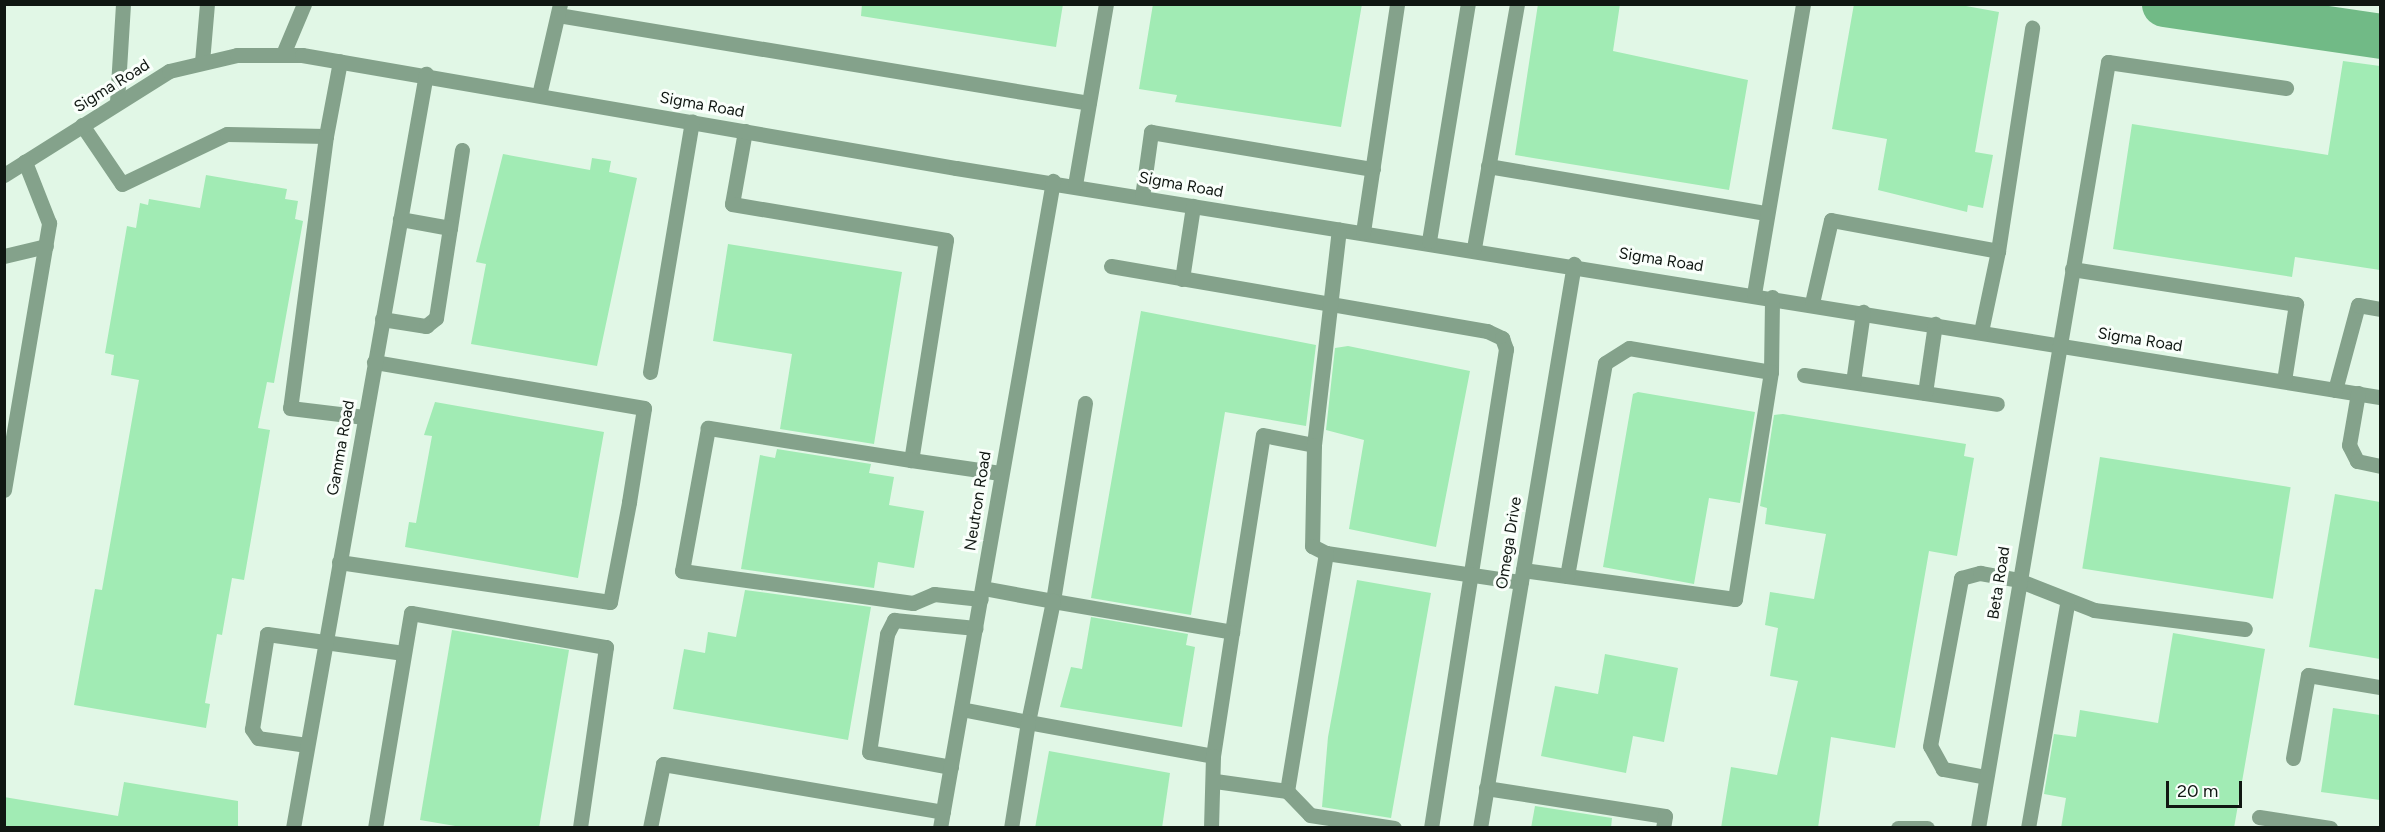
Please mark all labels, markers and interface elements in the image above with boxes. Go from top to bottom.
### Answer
street label: Sigma Road [71,55,153,117]
street label: Sigma Road [658,88,746,122]
street label: Sigma Road [1137,168,1225,202]
street label: Sigma Road [1617,244,1705,276]
street label: Sigma Road [2096,324,2184,356]
street label: Gamma Road [323,399,359,497]
street label: Neutron Road [961,450,995,552]
street label: Omega Drive [1492,495,1526,591]
street label: Beta Road [1984,545,2014,621]
scale bar [2169,769,2246,807]
text: 20 m [2177,780,2218,802]

